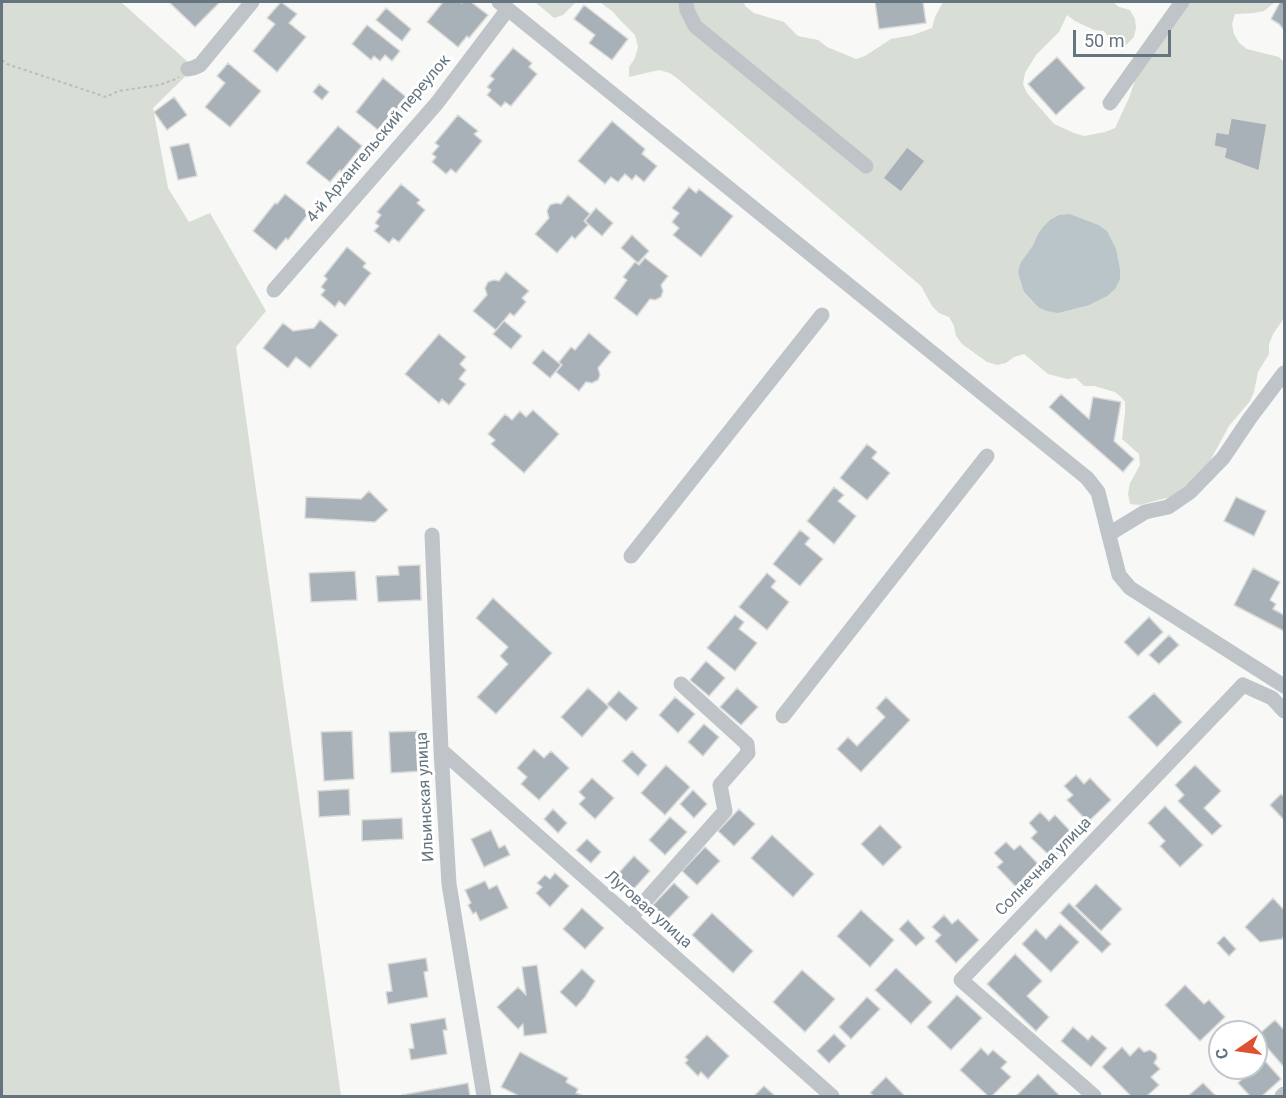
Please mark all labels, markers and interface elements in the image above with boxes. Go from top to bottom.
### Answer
scale bar [1076,18,1174,56]
text: 50 m [1084,30,1124,51]
street label: 4-й Архангельский переулок [303,51,455,227]
street label: Ильинская улица [413,731,439,863]
street label: Солнечная улица [992,814,1096,920]
street label: Луговая улица [601,867,695,953]
north arrow [1208,1020,1268,1080]
text: С [1211,1046,1232,1061]

